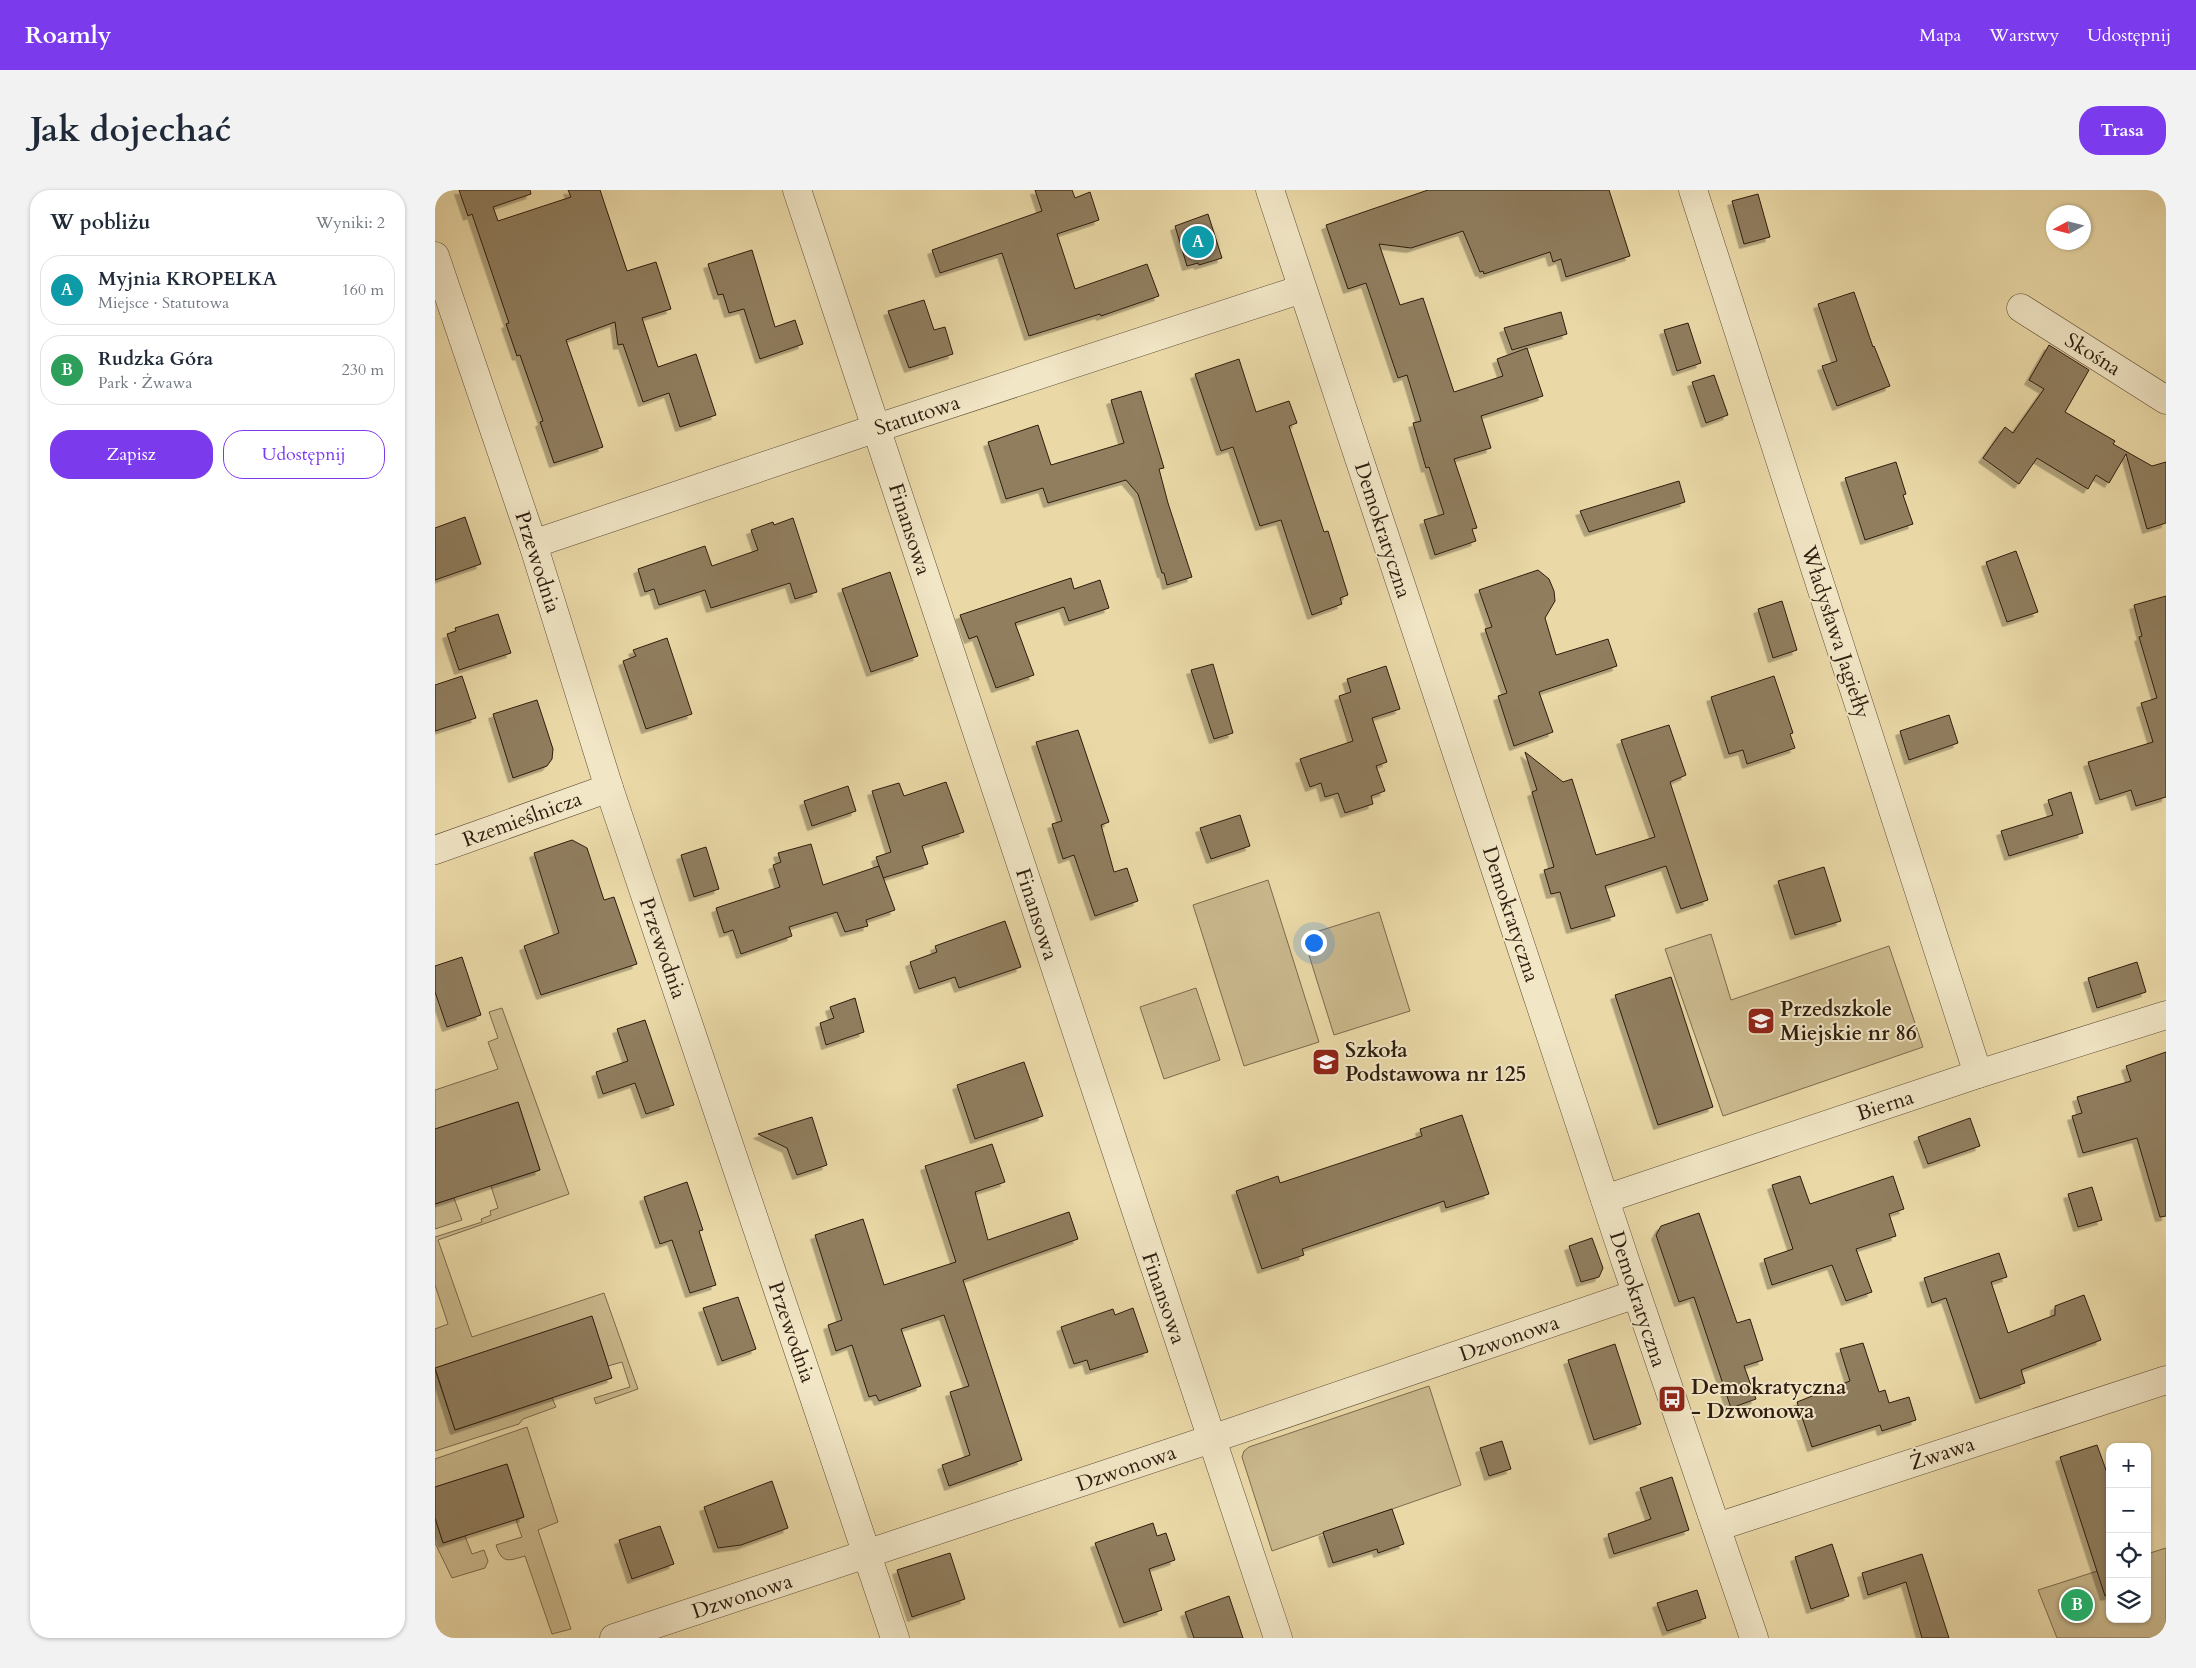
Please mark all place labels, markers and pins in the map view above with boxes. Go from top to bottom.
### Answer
pin: A [1182,223,1214,261]
place label: Przedszkole Miejskie nr 86 [1780,995,1917,1048]
school or university icon: Przedszkole Miejskie nr 86 [1746,1006,1776,1036]
place label: Szkoła Podstawowa nr 125 [1345,1036,1526,1089]
school or university icon: Szkoła Podstawowa nr 125 [1311,1047,1341,1077]
place label: Demokratyczna - Dzwonowa [1691,1373,1847,1426]
bus stop icon: Demokratyczna - Dzwonowa [1657,1384,1687,1414]
pin: B [2061,1586,2093,1624]

